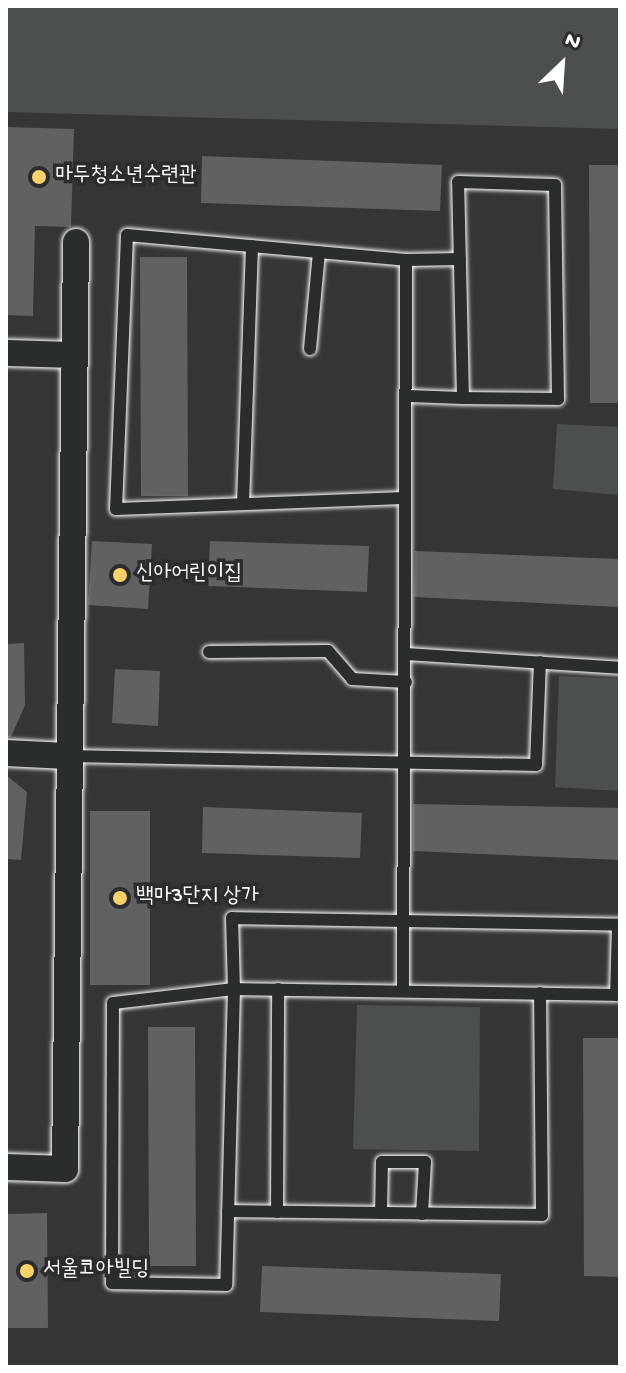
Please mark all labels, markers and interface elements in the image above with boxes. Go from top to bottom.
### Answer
north arrow [522,24,602,104]
text: N [560,27,584,57]
place label: 마두청소년수련관 [55,164,197,190]
marker: 마두청소년수련관 [30,168,48,186]
place label: 신아어린이집 [136,562,242,588]
marker: 신아어린이집 [111,566,129,584]
place label: 백마3단지 상가 [136,885,259,911]
marker: 백마3단지 상가 [111,889,129,907]
place label: 서울코아빌딩 [43,1258,149,1284]
marker: 서울코아빌딩 [18,1262,36,1280]

